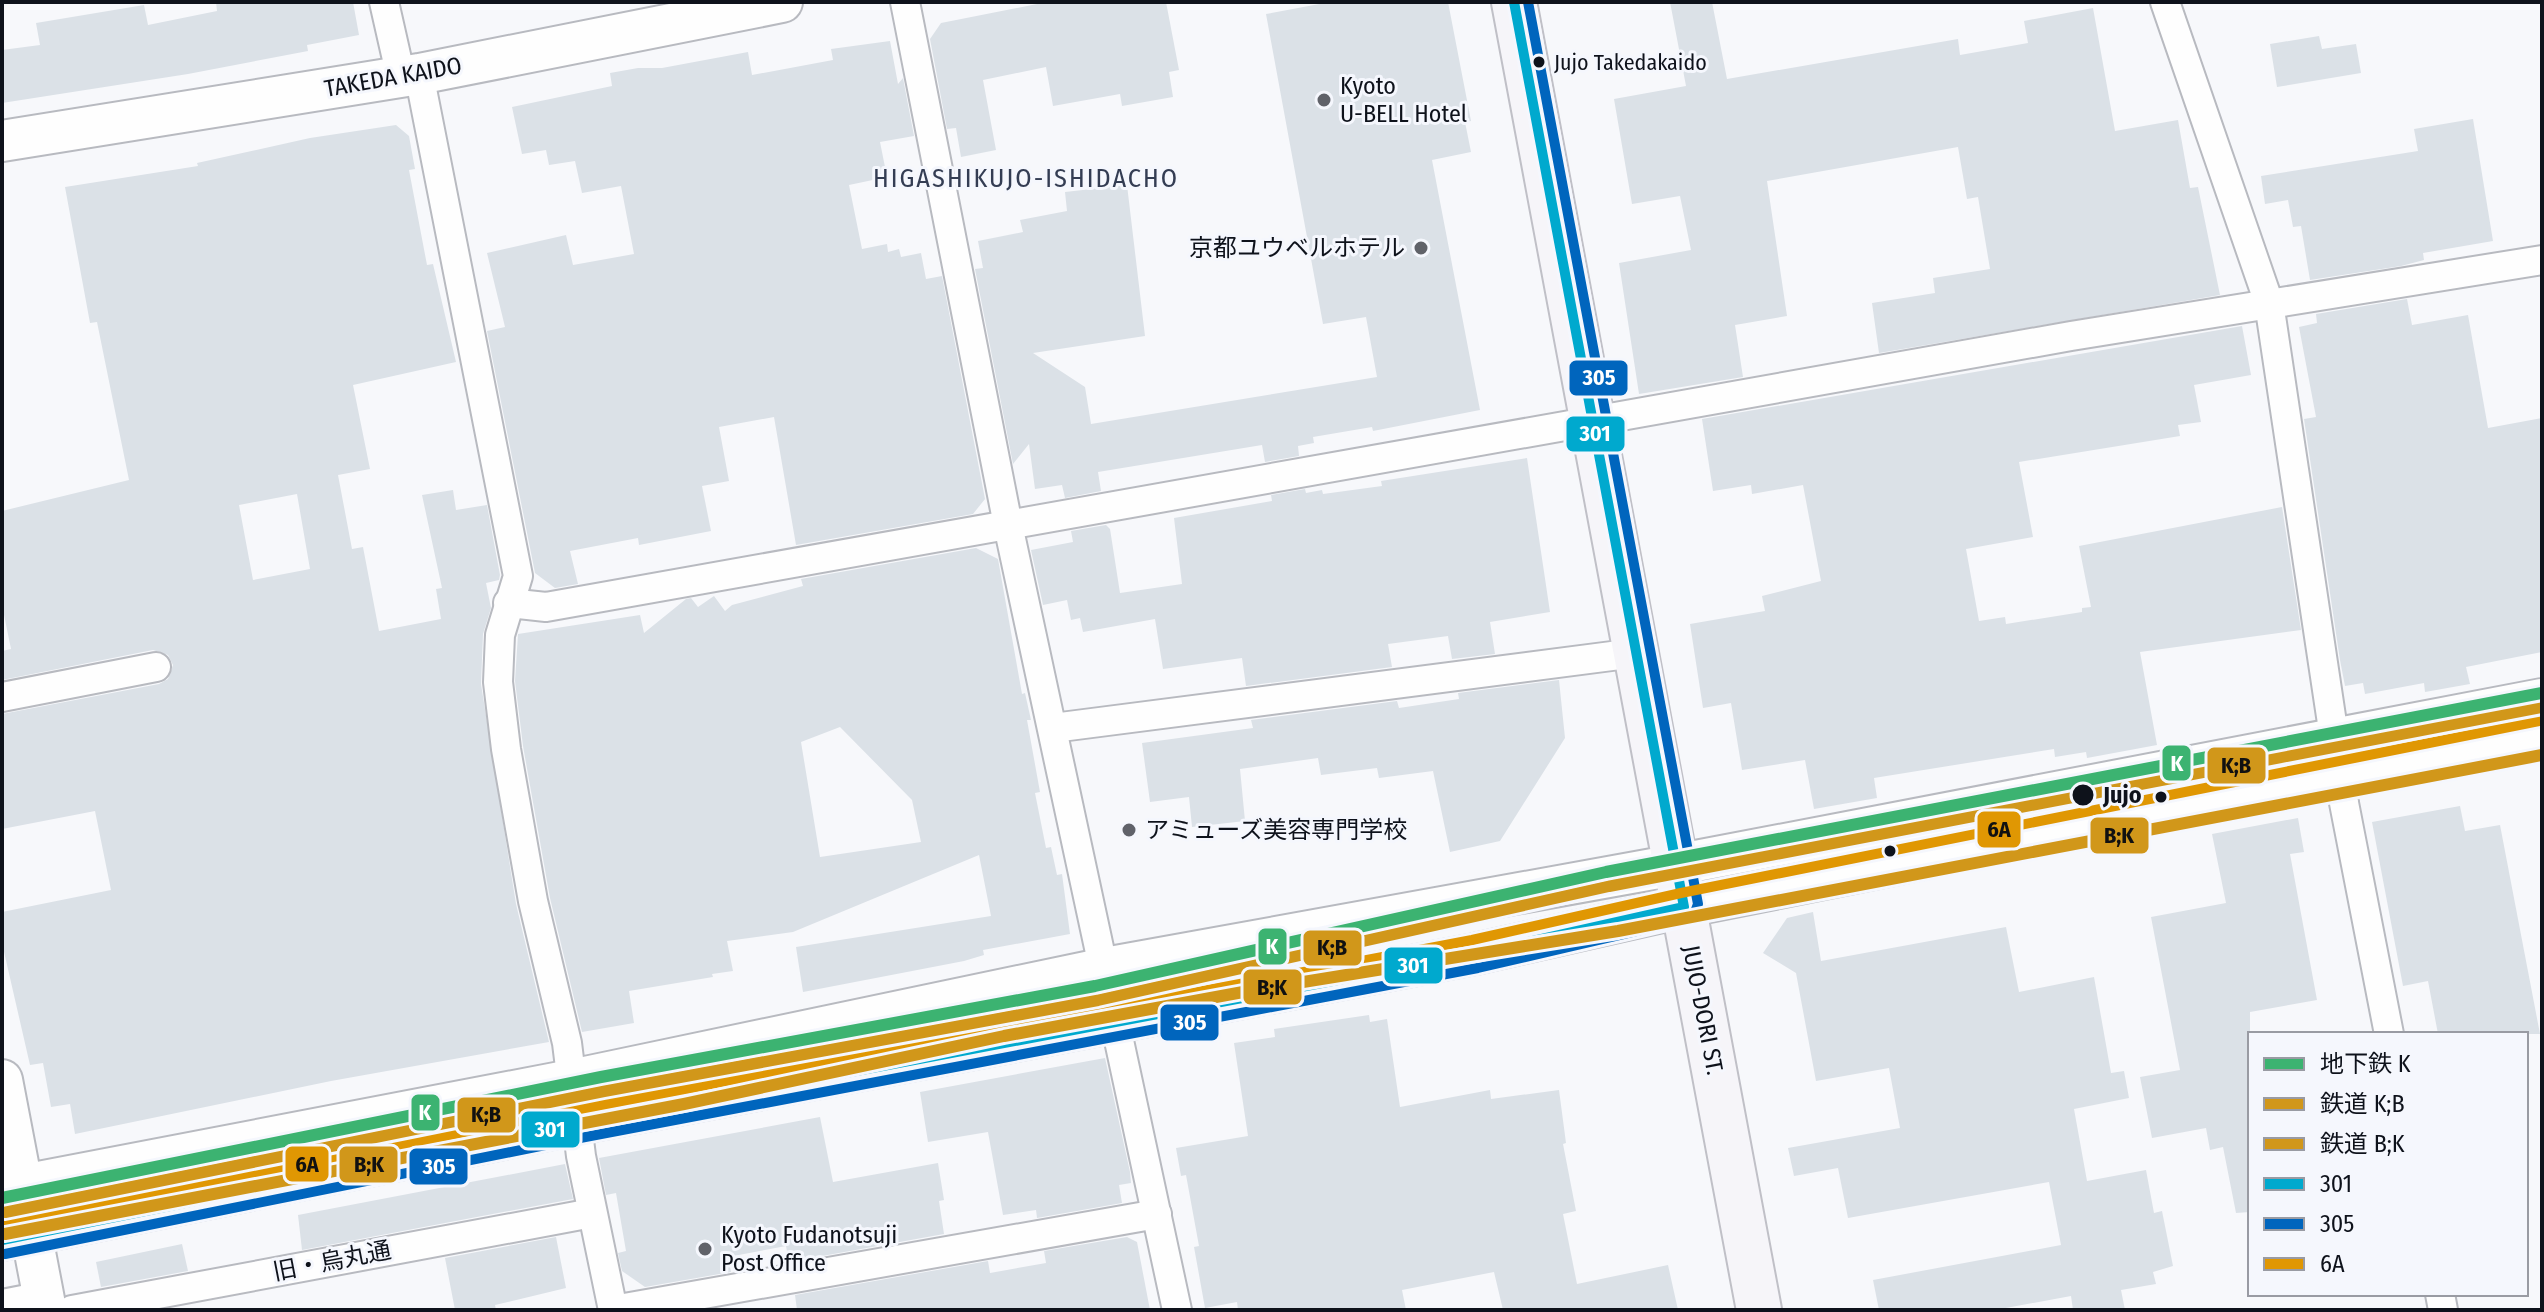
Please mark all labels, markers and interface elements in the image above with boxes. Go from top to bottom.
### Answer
place label: Jujo Takedakaido [1554,49,1707,76]
street label: TAKEDA KAIDO [322,51,464,103]
marker: Jujo Takedakaido [1531,54,1547,70]
place label: Kyoto U-BELL Hotel [1340,72,1467,128]
marker: Kyoto U-BELL Hotel [1315,91,1333,109]
district label: HIGASHIKUJO-ISHIDACHO [873,163,1179,194]
place label: 京都ユウベルホテル [1189,234,1405,262]
marker: 京都ユウベルホテル [1412,239,1430,257]
line badge: 305 [1568,359,1629,397]
text: 305 [1581,364,1616,391]
line badge: 301 [1565,415,1626,453]
text: 301 [1578,420,1611,447]
line badge: K [2161,744,2192,782]
line badge: K;B [2206,746,2267,785]
text: K [2171,750,2185,777]
text: K;B [2221,752,2251,779]
place label: Jujo [2102,781,2142,809]
marker: Jujo [2070,782,2096,808]
unlabelled marker [2153,789,2169,805]
line badge: 6A [1976,810,2022,849]
place label: アミューズ美容専門学校 [1145,816,1407,844]
text: 6A [1987,816,2012,843]
line badge: B;K [2089,816,2150,855]
marker: アミューズ美容専門学校 [1120,821,1138,839]
text: B;K [2104,822,2135,849]
unlabelled marker [1882,843,1898,859]
line badge: K [1257,927,1288,966]
line badge: K;B [1302,929,1363,967]
text: K [1266,933,1280,960]
text: K;B [1317,934,1347,961]
street label: JUJO-DORI ST. [1677,943,1729,1077]
line badge: 301 [1383,946,1444,985]
text: 301 [1396,952,1429,979]
line badge: B;K [1242,968,1303,1006]
text: B;K [1257,974,1288,1001]
line badge: 305 [1159,1003,1220,1042]
text: 305 [1172,1009,1207,1036]
legend [2248,1032,2528,1296]
text: 地下鉄 K [2320,1050,2411,1078]
text: 鉄道 K;B [2320,1090,2405,1118]
line badge: K [410,1093,441,1132]
line badge: K;B [456,1096,517,1134]
text: K [419,1099,433,1126]
text: K;B [471,1101,501,1128]
line badge: 301 [520,1110,581,1149]
text: 301 [533,1116,566,1143]
text: 鉄道 B;K [2320,1130,2405,1158]
line badge: 6A [284,1145,330,1183]
line badge: B;K [338,1145,399,1184]
line badge: 305 [408,1147,469,1186]
text: 6A [295,1151,320,1178]
text: B;K [354,1151,385,1178]
text: 305 [421,1153,456,1180]
text: 301 [2320,1170,2352,1198]
text: 305 [2320,1210,2354,1238]
place label: Kyoto Fudanotsuji Post Office [721,1221,897,1277]
street label: 旧・烏丸通 [270,1236,394,1286]
marker: Kyoto Fudanotsuji Post Office [696,1240,714,1258]
text: 6A [2320,1250,2345,1278]

